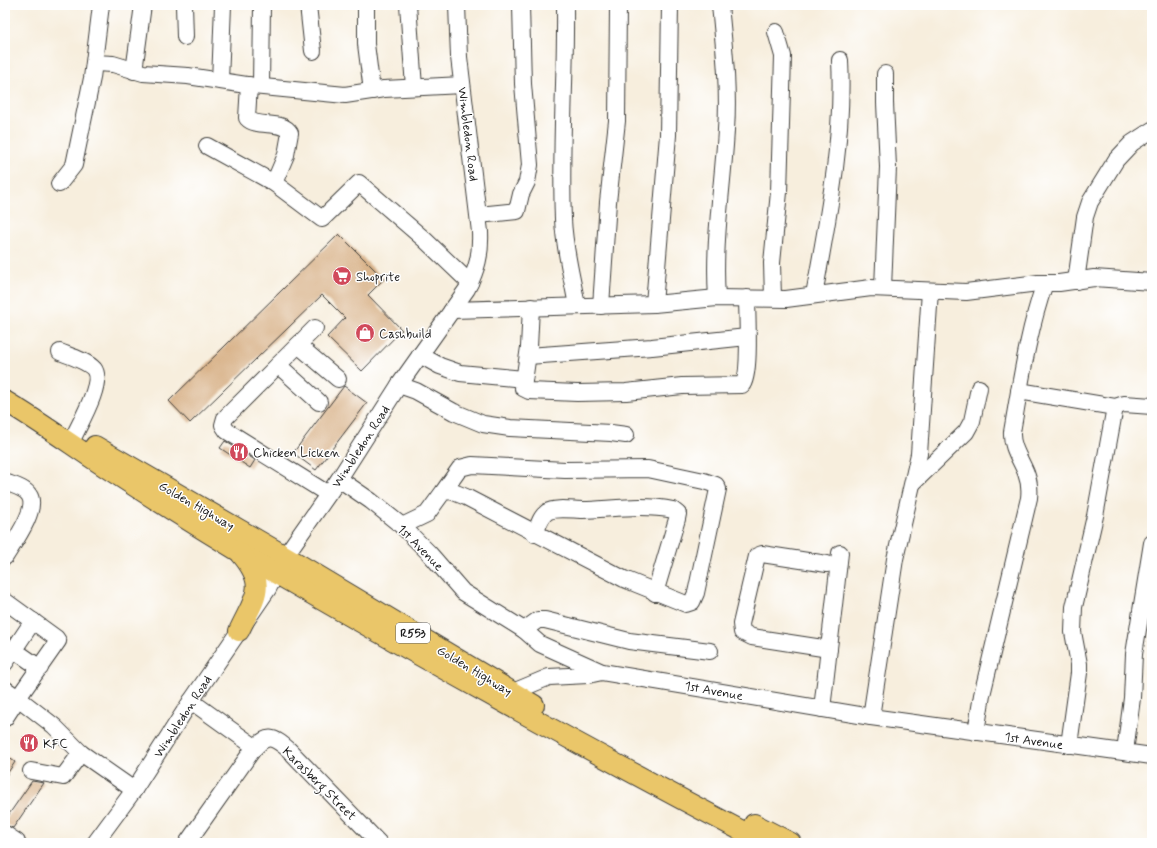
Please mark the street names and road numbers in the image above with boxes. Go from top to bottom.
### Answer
street label: Wimbledon Road [453,86,482,182]
street label: Wimbledon Road [328,402,394,491]
street label: Golden Highway [155,478,237,536]
street label: 1st Avenue [393,521,447,575]
road number: R553 [396,623,430,643]
street label: Golden Highway [433,642,515,701]
street label: Wimbledon Road [150,672,216,761]
street label: 1st Avenue [683,678,744,705]
street label: 1st Avenue [1003,729,1064,754]
street label: Karasberg Street [277,743,360,826]

